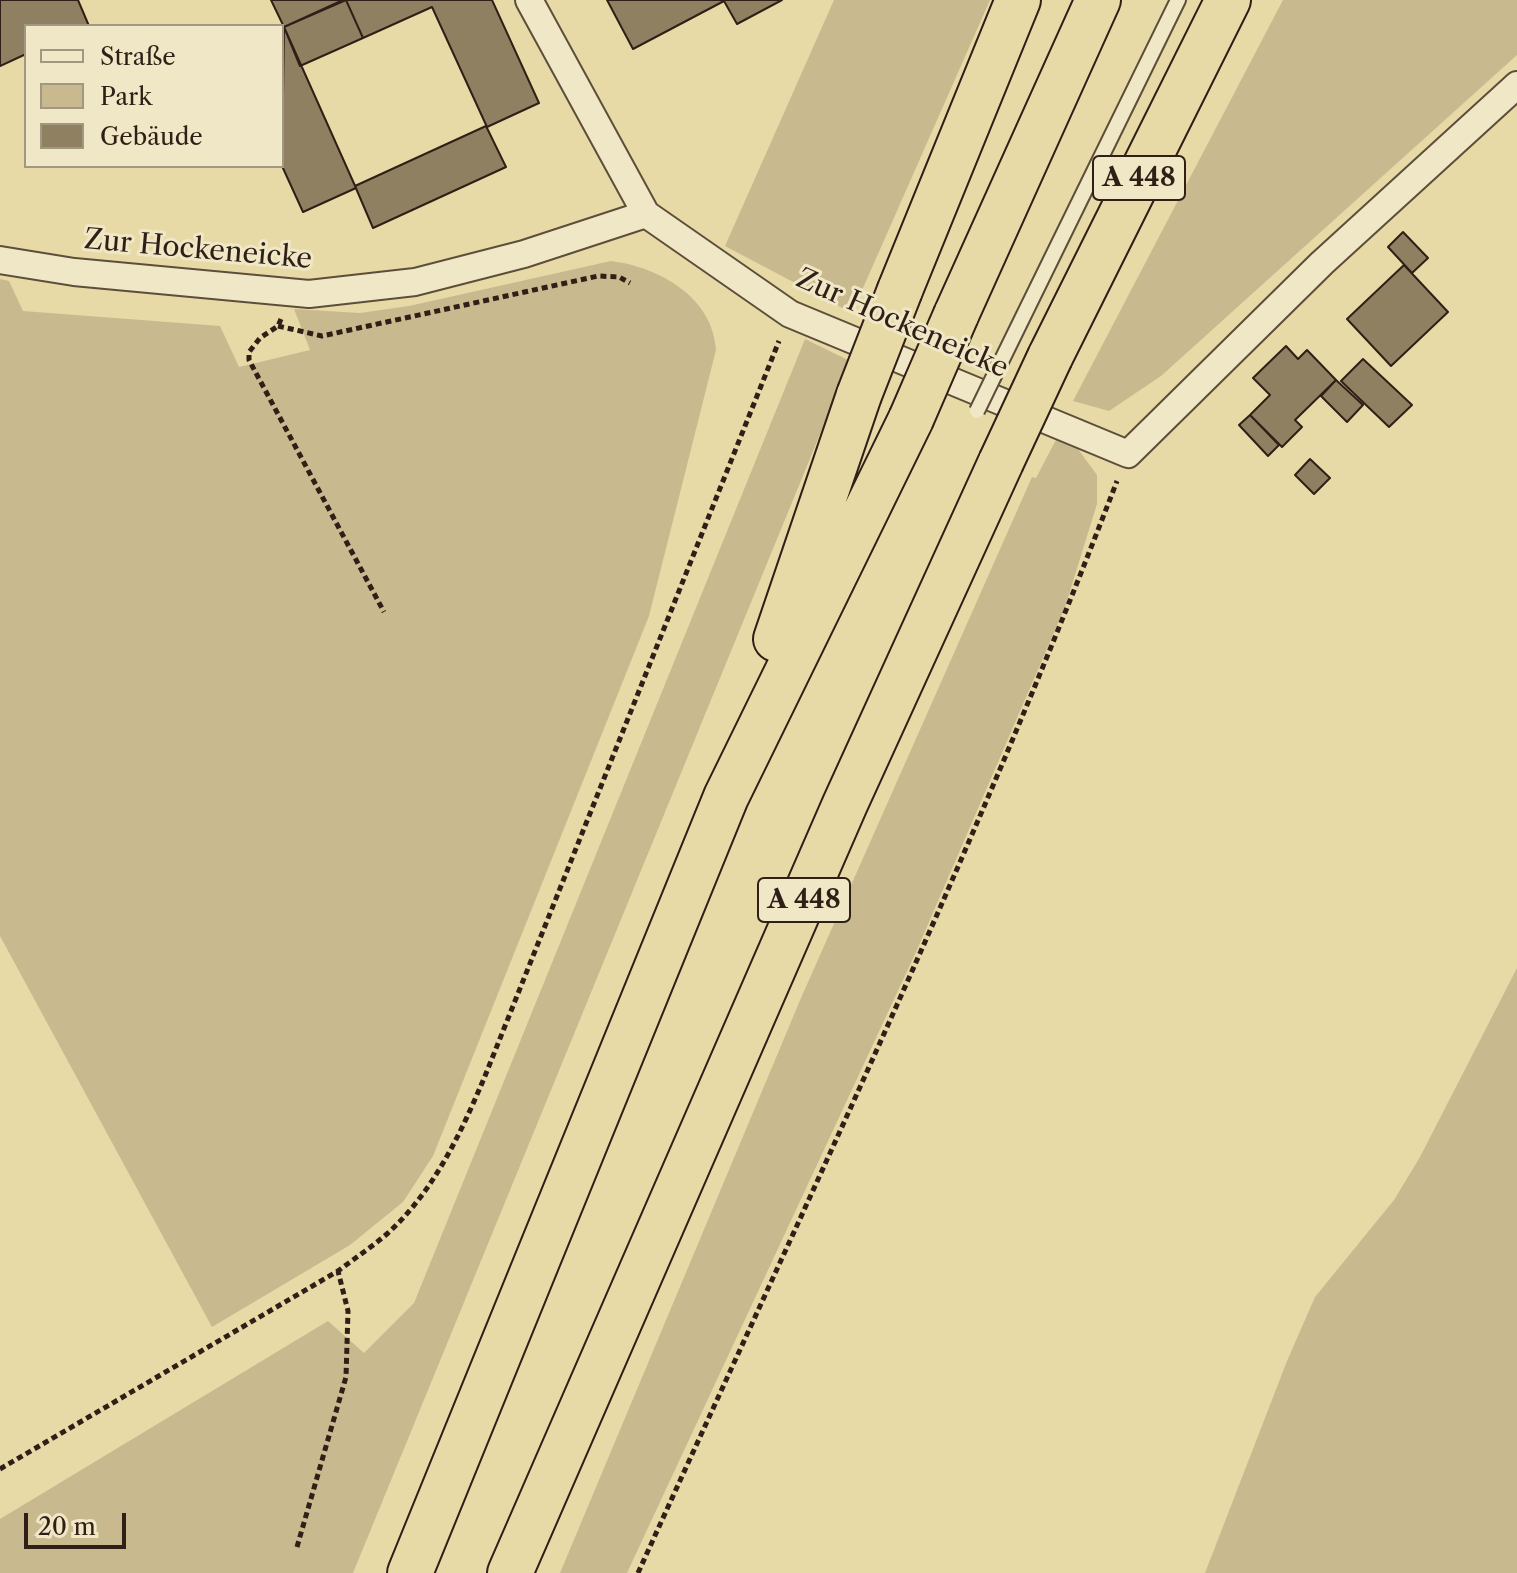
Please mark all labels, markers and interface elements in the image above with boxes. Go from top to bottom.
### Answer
legend [24,24,284,168]
text: Straße [100,42,176,71]
text: Park [100,82,152,111]
text: Gebäude [100,122,203,151]
road number: A 448 [1093,156,1185,200]
street label: Zur Hockeneicke [83,223,313,277]
street label: Zur Hockeneicke [791,262,1013,386]
road number: A 448 [758,878,850,922]
scale bar [28,1497,130,1547]
text: 20 m [38,1512,96,1541]

